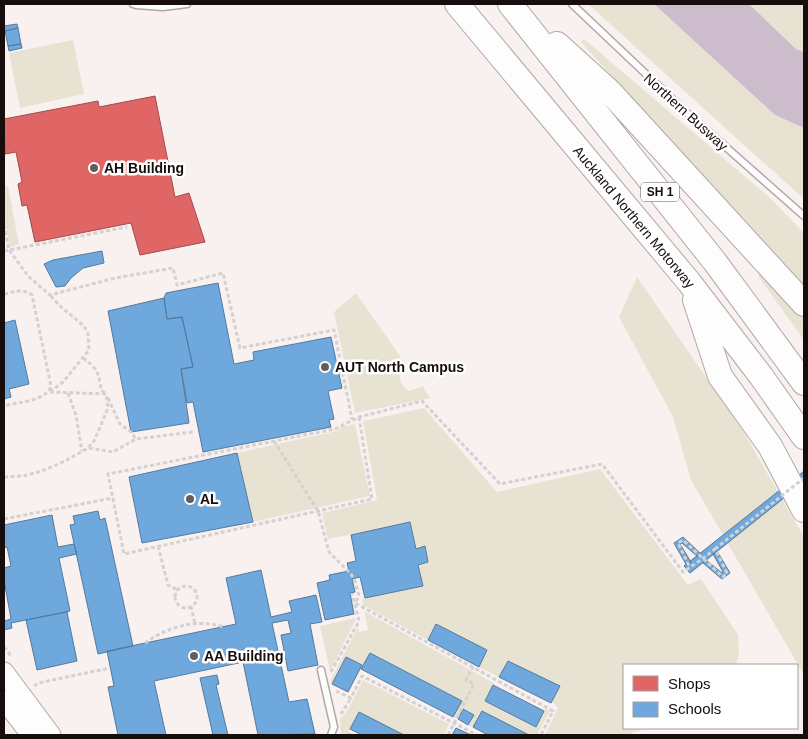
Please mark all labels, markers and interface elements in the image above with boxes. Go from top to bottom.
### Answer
street label: Northern Busway [641,70,731,154]
street label: Auckland Northern Motorway [570,143,698,291]
place label: AH Building [104,160,184,176]
marker: AH Building [88,162,100,174]
road number: SH 1 [641,182,679,202]
place label: AUT North Campus [335,359,464,375]
marker: AUT North Campus [319,361,331,373]
place label: AL [200,491,219,507]
marker: AL [184,493,196,505]
place label: AA Building [204,648,284,664]
marker: AA Building [188,650,200,662]
legend [623,664,798,729]
text: Shops [668,675,711,692]
text: Schools [668,700,721,717]

